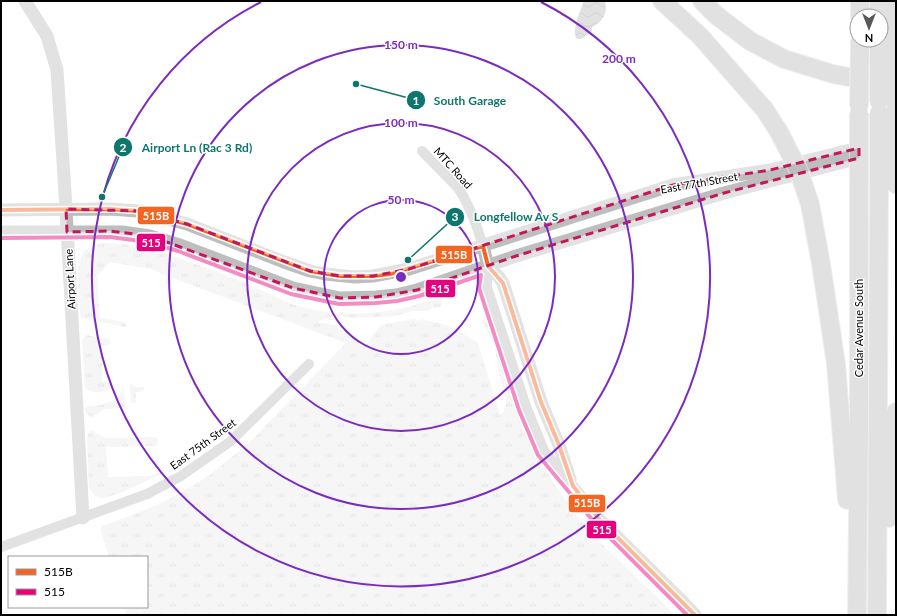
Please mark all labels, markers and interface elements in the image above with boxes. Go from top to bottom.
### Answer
north arrow [849,8,889,48]
text: N [865,32,873,45]
text: 150 m [384,37,418,52]
text: 200 m [602,51,636,66]
callout: South Garage [406,88,514,112]
text: 1 [413,93,420,108]
text: South Garage [434,93,507,108]
text: 100 m [384,115,418,130]
callout: Airport Ln (Rac 3 Rd) [113,135,260,159]
text: 2 [120,140,127,155]
text: Airport Ln (Rac 3 Rd) [141,140,252,155]
street label: MTC Road [432,144,475,191]
street label: East 77th Street [659,169,738,196]
text: 50 m [388,192,414,207]
callout: Longfellow Av S [445,205,567,229]
line badge: 515B [137,206,175,225]
text: 515B [143,209,169,222]
text: 3 [452,209,459,224]
text: Longfellow Av S [474,209,559,224]
line badge: 515 [136,233,166,252]
text: 515 [141,236,161,249]
line badge: 515B [435,245,473,264]
street label: Airport Lane [61,248,78,309]
text: 515B [441,248,467,261]
centre of rings [394,270,408,284]
line badge: 515 [425,279,456,298]
street label: Cedar Avenue South [852,279,865,377]
text: 515 [430,282,450,295]
street label: East 75th Street [167,415,238,472]
line badge: 515B [568,494,606,513]
text: 515B [574,496,600,509]
line badge: 515 [586,520,617,539]
text: 515 [592,523,612,536]
legend [8,556,148,608]
text: 515B [44,564,73,579]
text: 515 [44,584,65,599]

